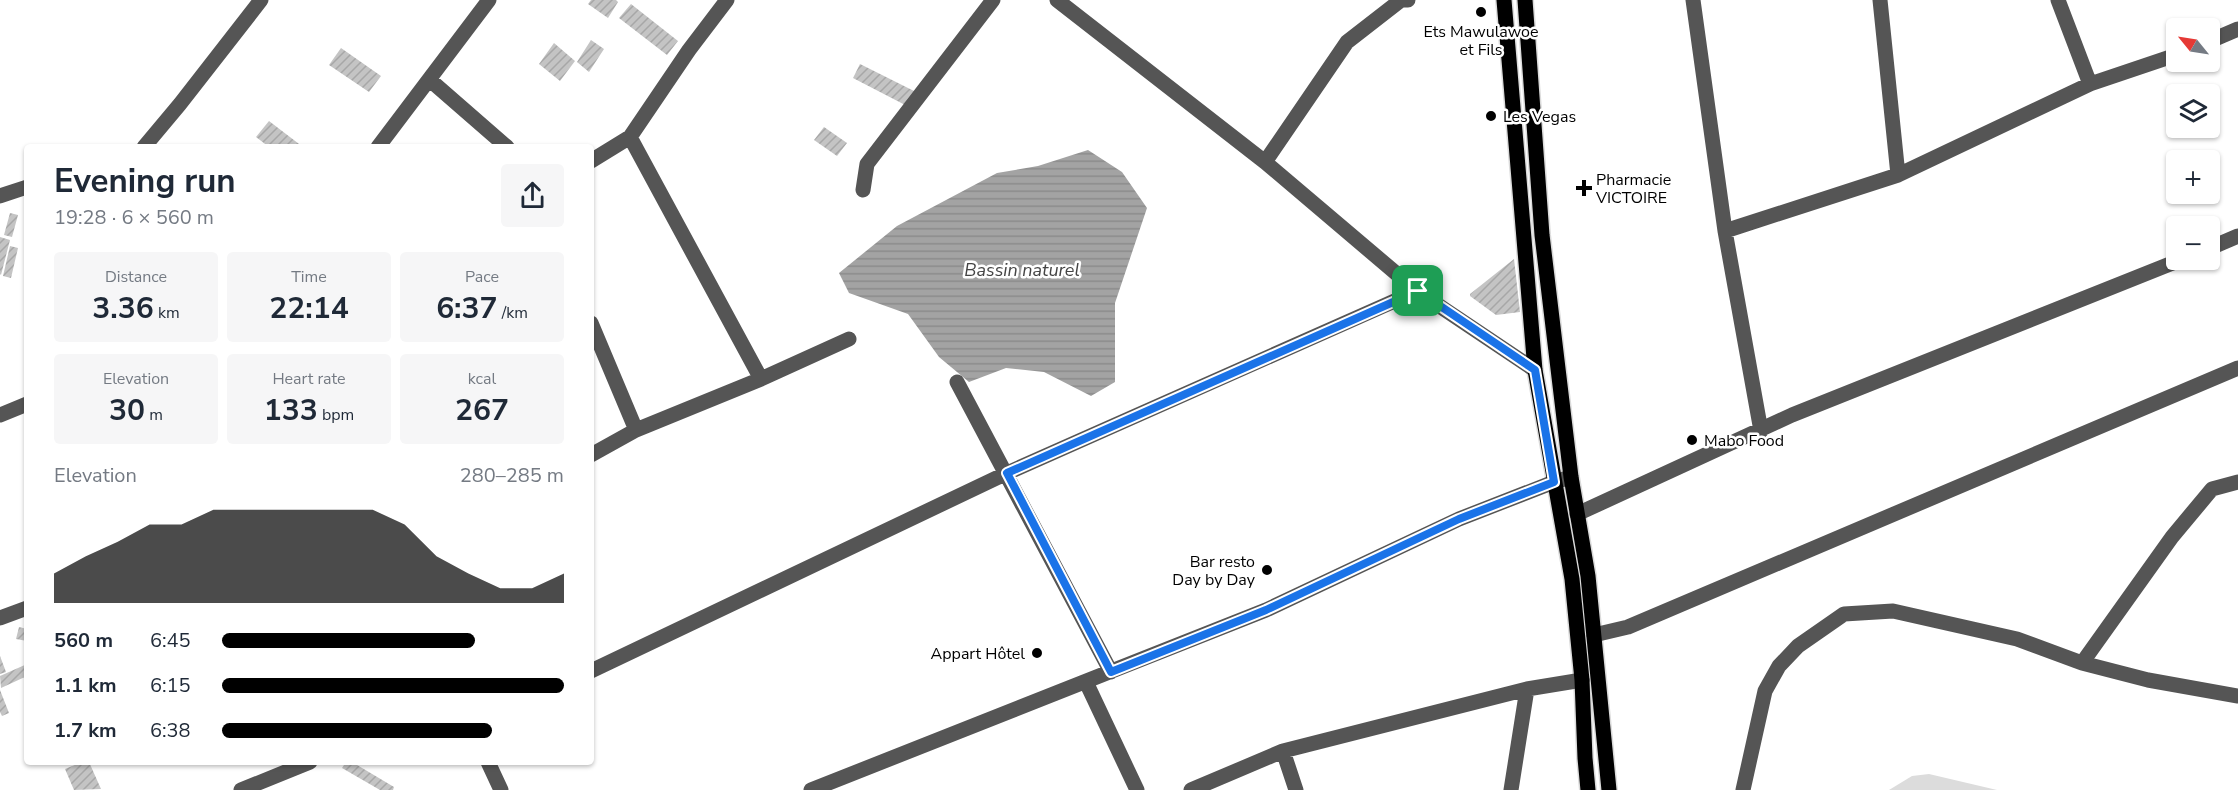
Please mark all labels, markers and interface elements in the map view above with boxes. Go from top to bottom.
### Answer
marker: Ets Mawulawoe et Fils [1474,5,1488,19]
north arrow [2166,18,2220,72]
map controls [2166,18,2220,270]
place label: Ets Mawulawoe et Fils [1423,21,1539,61]
button: layers [2166,84,2220,138]
place label: Les Vegas [1503,106,1576,128]
marker: Les Vegas [1484,109,1498,123]
button: + [2166,150,2220,204]
text: Evening run [54,159,236,204]
button: share [501,164,564,227]
place label: Pharmacie VICTOIRE [1595,169,1671,209]
marker: Pharmacie VICTOIRE [1577,181,1591,195]
text: 19:28 · 6 × 560 m [54,204,214,231]
button: − [2166,216,2220,270]
water label: Bassin naturel [964,258,1080,282]
pin [1392,265,1443,316]
text: Distance [105,266,167,288]
text: Time [291,266,327,288]
text: Pace [465,266,499,288]
icon: arrive [1401,274,1434,307]
text: 3.36 [92,288,154,329]
text: 22:14 [269,288,349,329]
text: 6:37 [436,288,498,329]
text: km [154,302,180,324]
text: /km [498,302,528,324]
text: Elevation [103,368,169,390]
text: Heart rate [272,368,346,390]
text: kcal [468,368,496,390]
text: 30 [109,390,145,431]
text: 133 [264,390,318,431]
text: 267 [455,390,509,431]
text: m [145,404,163,426]
text: bpm [318,404,354,426]
place label: Mabo Food [1704,430,1784,452]
marker: Mabo Food [1685,433,1699,447]
text: Elevation [54,462,137,489]
text: 280–285 m [460,462,564,489]
place label: Bar resto Day by Day [1172,551,1256,591]
marker: Bar resto Day by Day [1260,563,1274,577]
text: 560 m [54,627,113,654]
text: 6:45 [150,627,191,654]
place label: Appart Hôtel [931,643,1025,665]
marker: Appart Hôtel [1030,646,1044,660]
text: 1.1 km [54,672,117,699]
text: 6:15 [150,672,191,699]
text: 1.7 km [54,717,117,744]
text: 6:38 [150,717,191,744]

